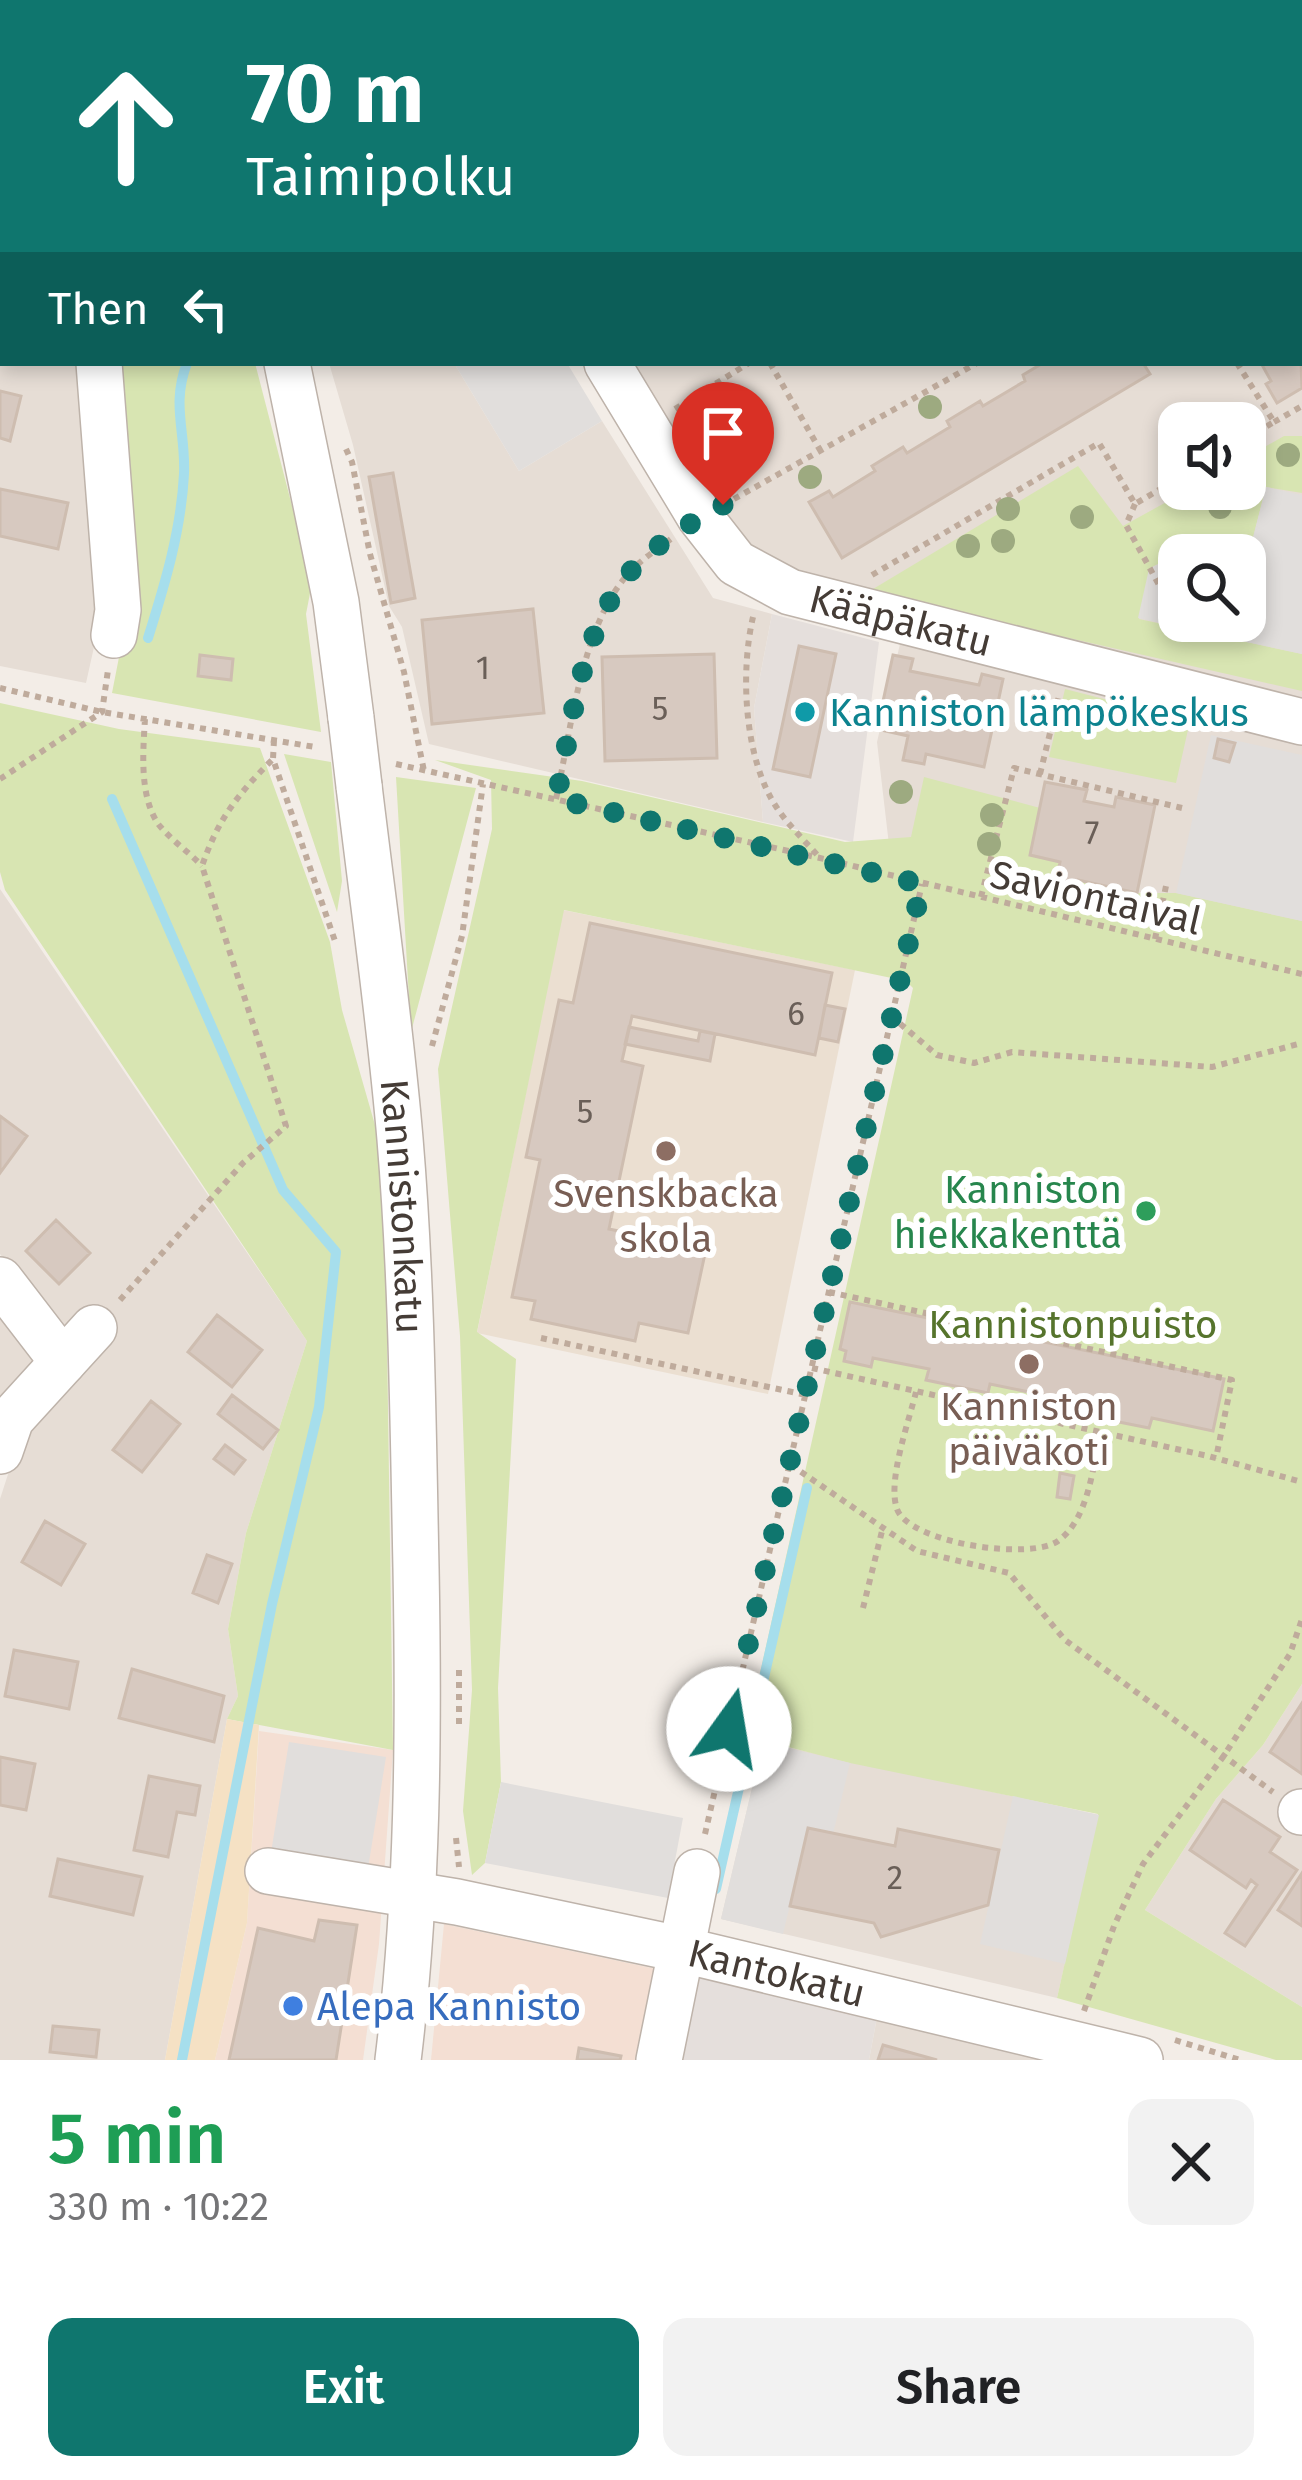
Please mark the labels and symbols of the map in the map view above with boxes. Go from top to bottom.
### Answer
pin [672,382,774,505]
street label: Kääpäkatu [805,576,997,666]
house number: 1 [476,648,490,688]
house number: 5 [652,689,668,729]
place label: Kanniston lämpökeskus [829,690,1249,736]
marker: Kanniston lämpökeskus [792,699,818,725]
house number: 7 [1085,813,1099,853]
street label: Saviontaival [986,851,1205,945]
house number: 6 [787,994,805,1034]
street label: Kannistonkatu [371,1077,433,1335]
house number: 5 [577,1092,593,1132]
marker: Svenskbacka skola [653,1138,679,1164]
place label: Kanniston hiekkakenttä [893,1167,1122,1258]
place label: Svenskbacka skola [553,1171,779,1262]
marker: Kanniston hiekkakenttä [1133,1198,1159,1224]
park label: Kannistonpuisto [928,1302,1218,1348]
marker: Kanniston päiväkoti [1016,1351,1042,1377]
place label: Kanniston päiväkoti [940,1384,1118,1475]
position arrow [666,1666,792,1792]
house number: 2 [887,1858,903,1898]
street label: Kantokatu [683,1930,870,2017]
place label: Alepa Kannisto [317,1984,581,2030]
marker: Alepa Kannisto [280,1993,306,2019]

